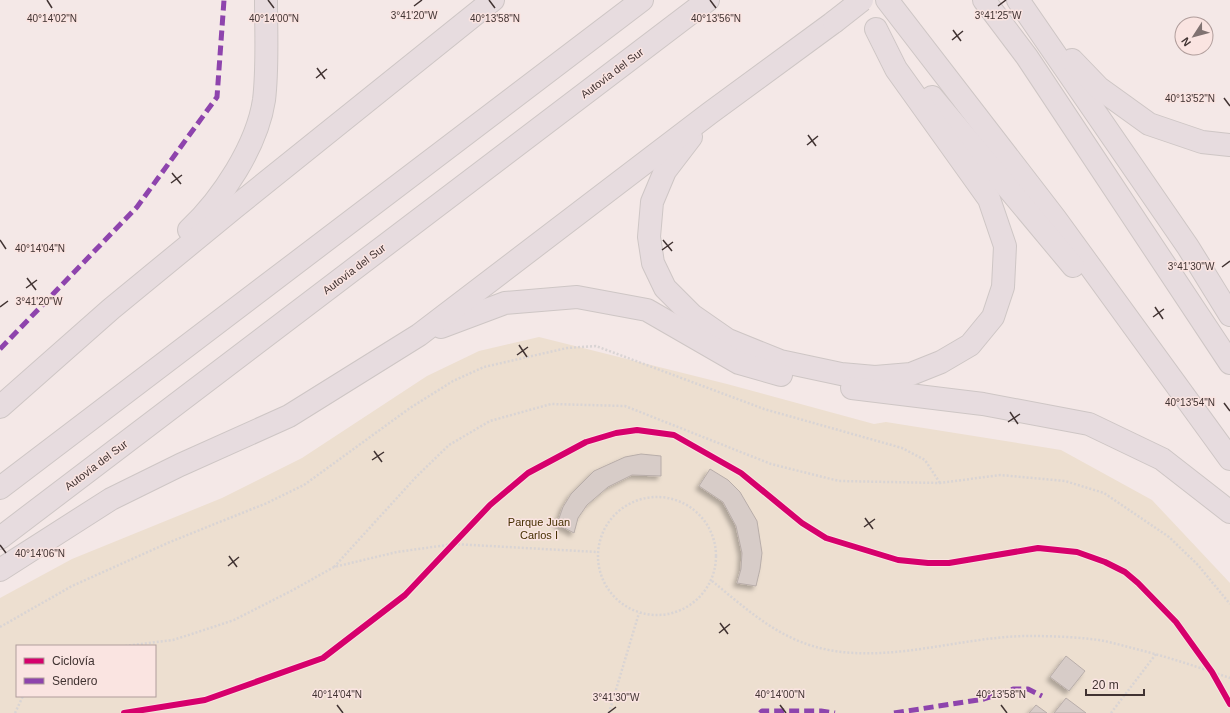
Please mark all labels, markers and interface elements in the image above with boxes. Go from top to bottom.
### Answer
text: 3°41'20"W [391,10,438,21]
text: 3°41'25"W [975,10,1022,21]
text: 40°14'02"N [27,13,77,24]
text: 40°14'00"N [249,13,299,24]
text: 40°13'58"N [470,13,520,24]
text: 40°13'56"N [691,13,741,24]
north arrow [1174,16,1214,56]
text: N [1179,35,1193,49]
street label: Autovía del Sur [578,45,646,100]
text: 40°13'52"N [1165,93,1215,104]
street label: Autovía del Sur [320,241,388,296]
text: 40°14'04"N [15,243,65,254]
text: 3°41'30"W [1168,261,1215,272]
text: 3°41'20"W [16,296,63,307]
text: 40°13'54"N [1165,397,1215,408]
street label: Autovía del Sur [62,437,130,492]
park label: Parque Juan Carlos I [508,516,570,541]
text: 40°14'06"N [15,548,65,559]
legend [16,645,156,697]
text: Ciclovía [52,654,95,668]
scale bar [1086,671,1144,697]
text: Sendero [52,674,98,688]
text: 20 m [1092,678,1119,692]
text: 40°14'04"N [312,689,362,700]
text: 40°14'00"N [755,689,805,700]
text: 40°13'58"N [976,689,1026,700]
text: 3°41'30"W [593,692,640,703]

